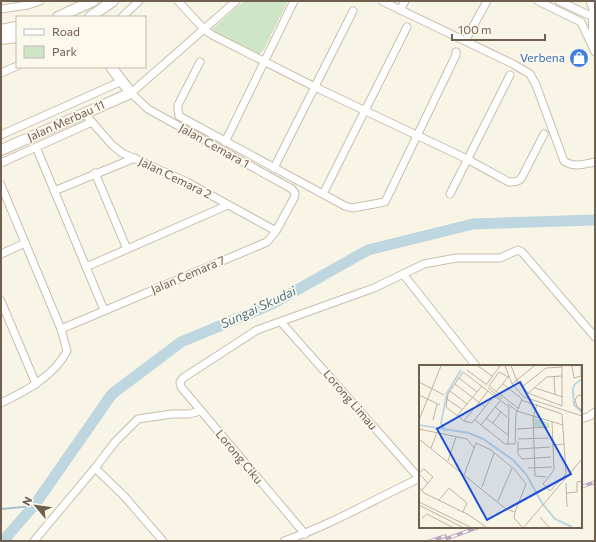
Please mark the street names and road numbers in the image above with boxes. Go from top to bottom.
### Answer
street label: Jalan Merbau 11 [25,97,107,144]
street label: Jalan Cemara 1 [177,120,252,171]
street label: Jalan Cemara 2 [136,153,215,202]
street label: Jalan Cemara 7 [148,252,227,297]
street label: Lorong Limau [321,366,381,432]
street label: Lorong Ciku [213,427,266,486]

